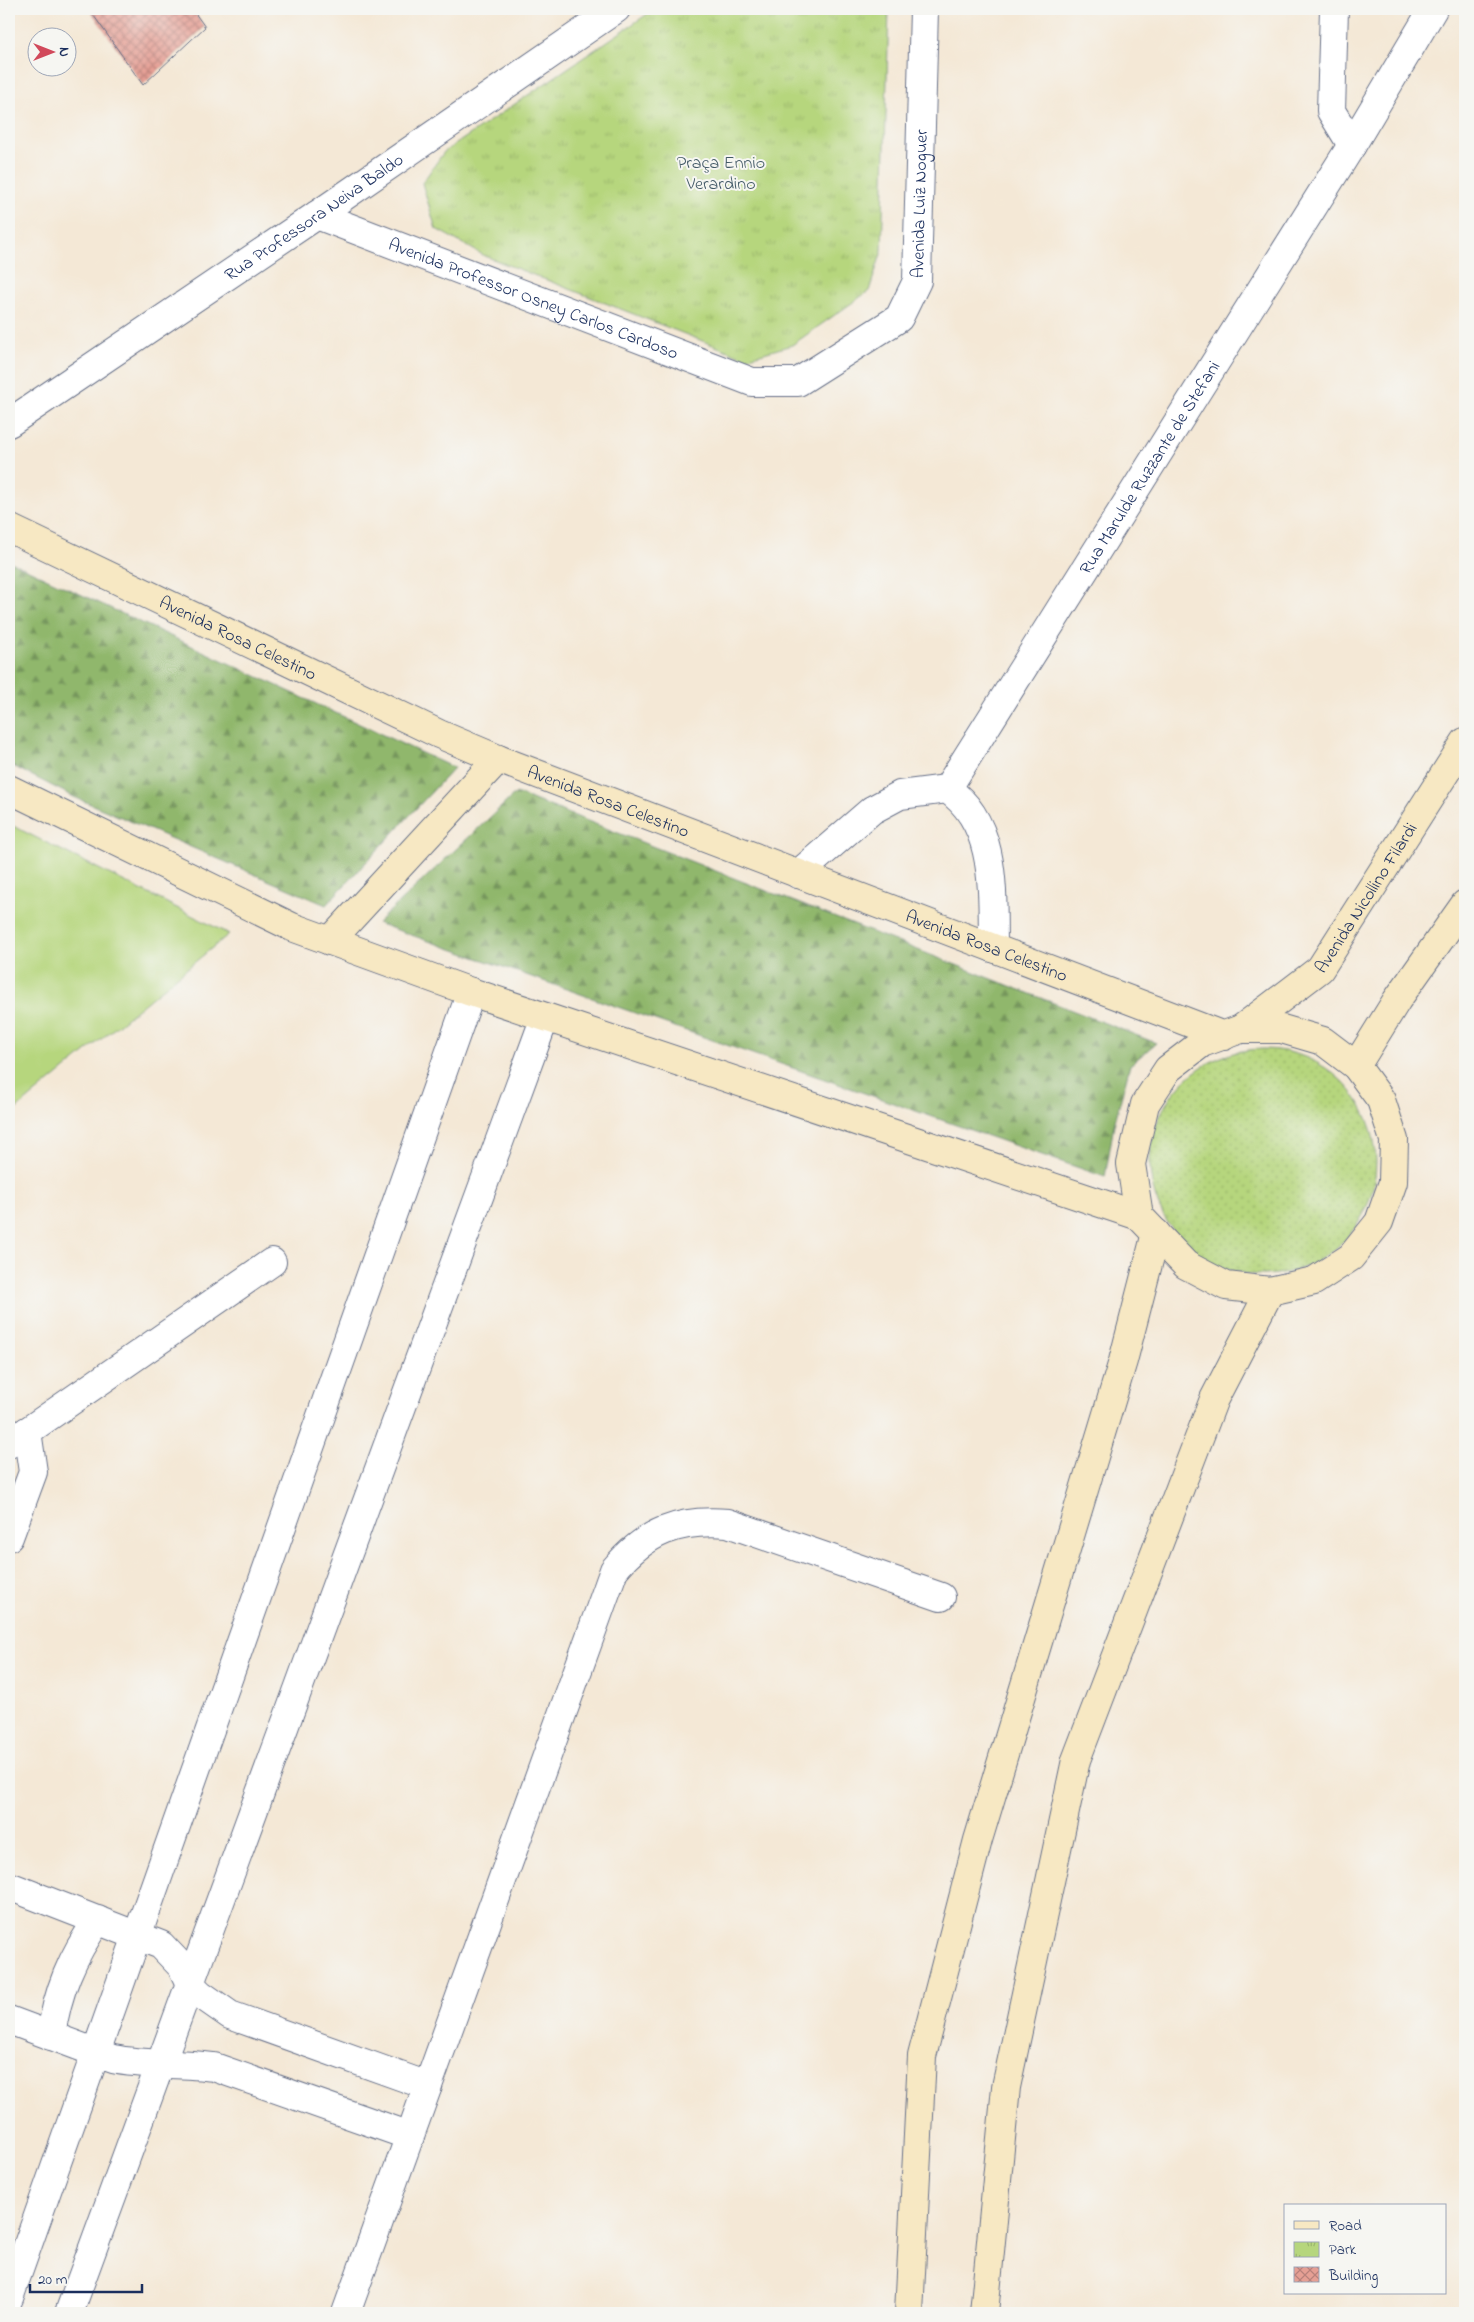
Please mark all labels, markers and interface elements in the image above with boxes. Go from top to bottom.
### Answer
north arrow [28,28,78,78]
text: N [53,47,74,57]
street label: Avenida Luiz Noguer [906,129,936,279]
street label: Rua Professora Neiva Baldo [220,148,410,289]
park label: Praça Ennio Verardino [677,151,765,198]
street label: Avenida Professor Osney Carlos Cardoso [384,233,682,367]
street label: Rua Marulde Ruzzante de Stefani [1074,357,1228,580]
street label: Avenida Rosa Celestino [154,591,320,688]
street label: Avenida Rosa Celestino [523,760,693,846]
street label: Avenida Nicollino Filardi [1310,818,1425,979]
street label: Avenida Rosa Celestino [901,905,1071,990]
legend [1284,2204,1446,2294]
text: Road [1329,2215,1362,2237]
text: Park [1329,2239,1357,2261]
scale bar [30,2262,142,2294]
text: Building [1328,2265,1378,2288]
text: 20 m [38,2269,68,2291]

